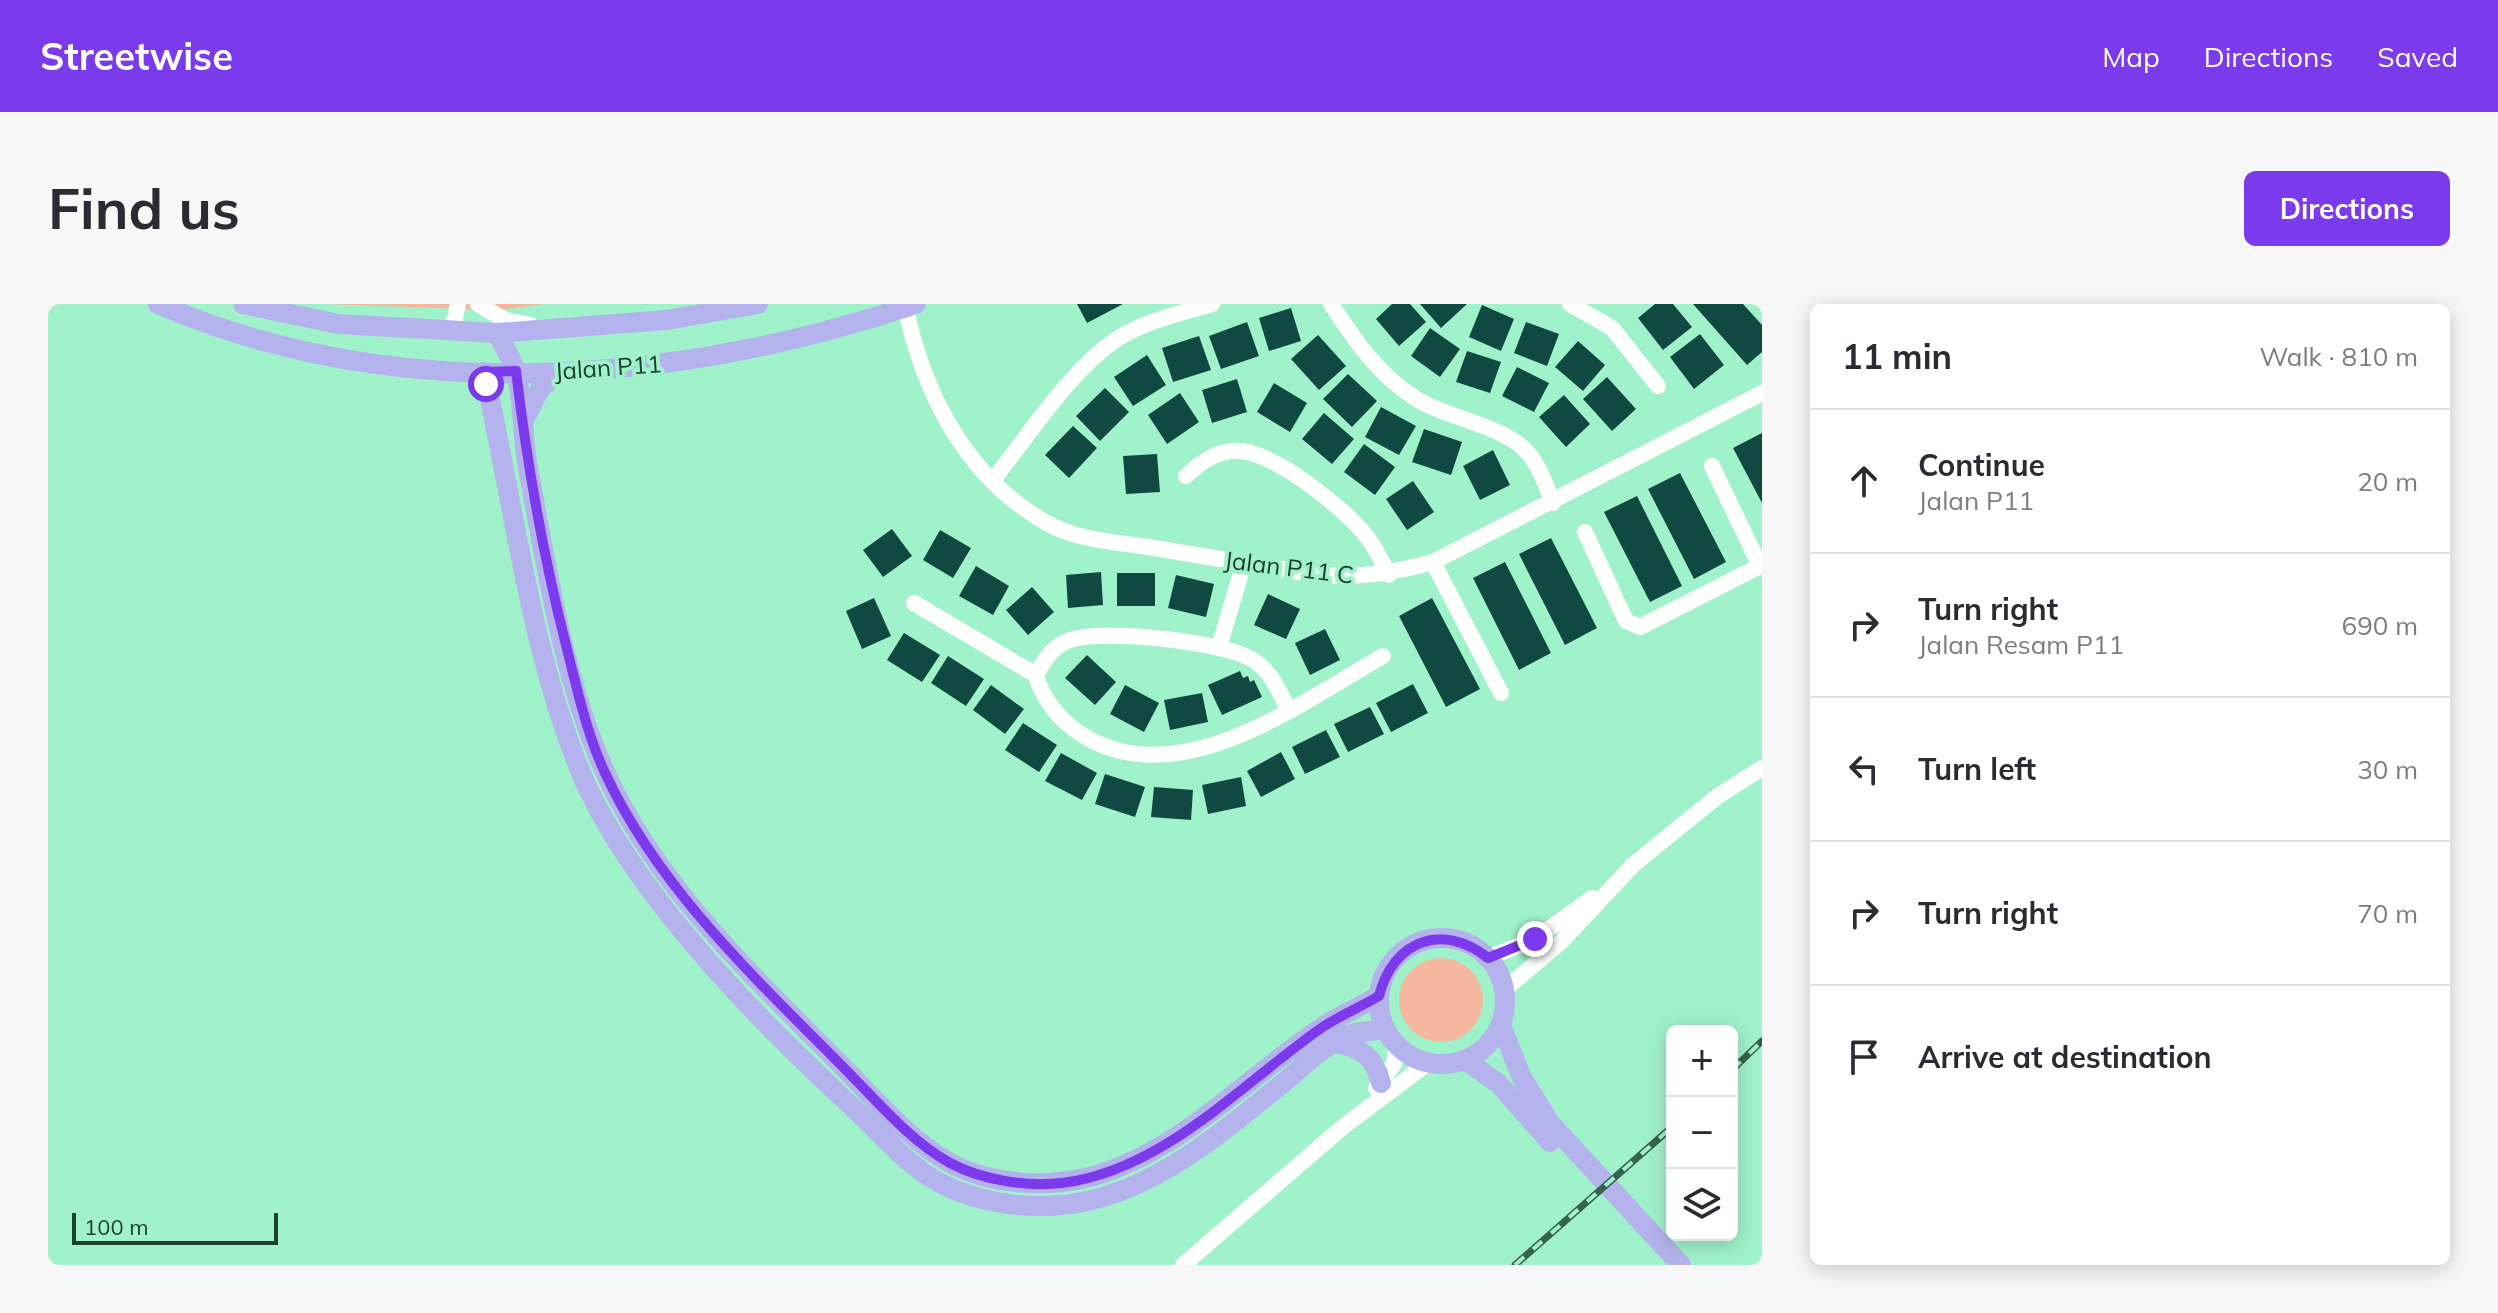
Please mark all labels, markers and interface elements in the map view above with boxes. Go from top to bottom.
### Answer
text: Streetwise [40,32,233,80]
text: Map [2102,39,2160,74]
text: Directions [2204,39,2333,74]
text: Saved [2377,39,2458,74]
button: Directions [2244,171,2450,246]
text: Find us [48,173,240,243]
text: 11 min [1842,335,1952,378]
text: Walk · 810 m [2259,340,2418,373]
street label: Jalan P11 [553,348,663,386]
route start [468,366,504,402]
text: Continue [1918,446,2045,484]
icon: ahead [1842,459,1886,503]
text: 20 m [2357,465,2418,498]
text: Jalan P11 [1918,484,2034,517]
street label: Jalan P11 C [1223,544,1355,590]
text: Turn right [1918,590,2058,628]
icon: right [1842,603,1886,647]
text: 690 m [2342,609,2418,642]
text: Jalan Resam P11 [1918,628,2124,661]
icon: left [1842,747,1886,791]
text: Turn left [1918,750,2036,788]
text: 30 m [2357,753,2418,786]
icon: right [1842,891,1886,935]
text: Turn right [1918,894,2058,932]
text: 70 m [2357,897,2418,930]
route end [1517,921,1553,957]
map controls [1666,1025,1738,1241]
button: + [1666,1025,1738,1097]
icon: arrive [1842,1035,1886,1079]
text: Arrive at destination [1918,1038,2212,1076]
button: − [1666,1097,1738,1169]
button: layers [1666,1169,1738,1241]
scale bar [72,1209,278,1245]
text: 100 m [84,1213,149,1241]

